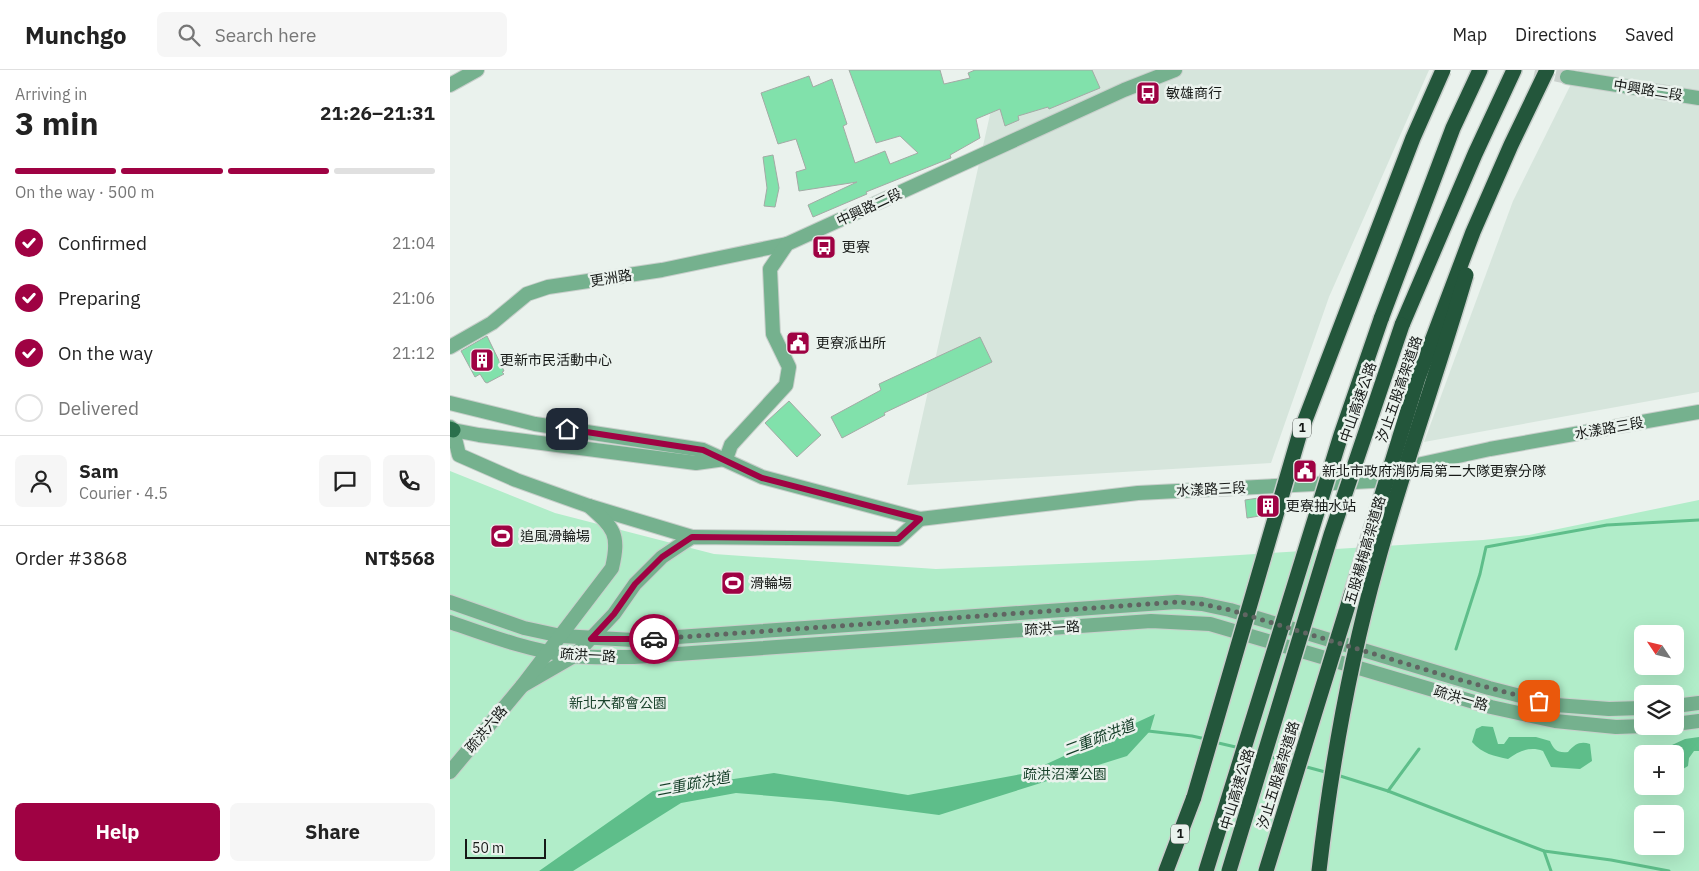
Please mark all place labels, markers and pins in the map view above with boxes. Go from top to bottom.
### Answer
bus stop icon: 敏雄商行 [1135,80,1161,106]
place label: 敏雄商行 [1166,84,1222,102]
bus stop icon: 更寮 [811,234,837,260]
place label: 更寮 [842,238,870,256]
public building icon: 更寮派出所 [785,330,811,356]
place label: 更寮派出所 [816,334,886,352]
building icon: 更新市民活動中心 [469,347,495,373]
place label: 更新市民活動中心 [500,351,612,369]
pin [546,408,588,450]
public building icon: 新北市政府消防局第二大隊更寮分隊 [1292,458,1318,484]
place label: 新北市政府消防局第二大隊更寮分隊 [1322,462,1546,480]
building icon: 更寮抽水站 [1255,493,1281,519]
place label: 更寮抽水站 [1286,497,1356,515]
sports icon: 追風滑輪場 [489,523,515,549]
place label: 追風滑輪場 [520,527,590,545]
sports icon: 滑輪場 [720,570,746,596]
place label: 滑輪場 [750,574,792,592]
pin [1518,680,1560,722]

